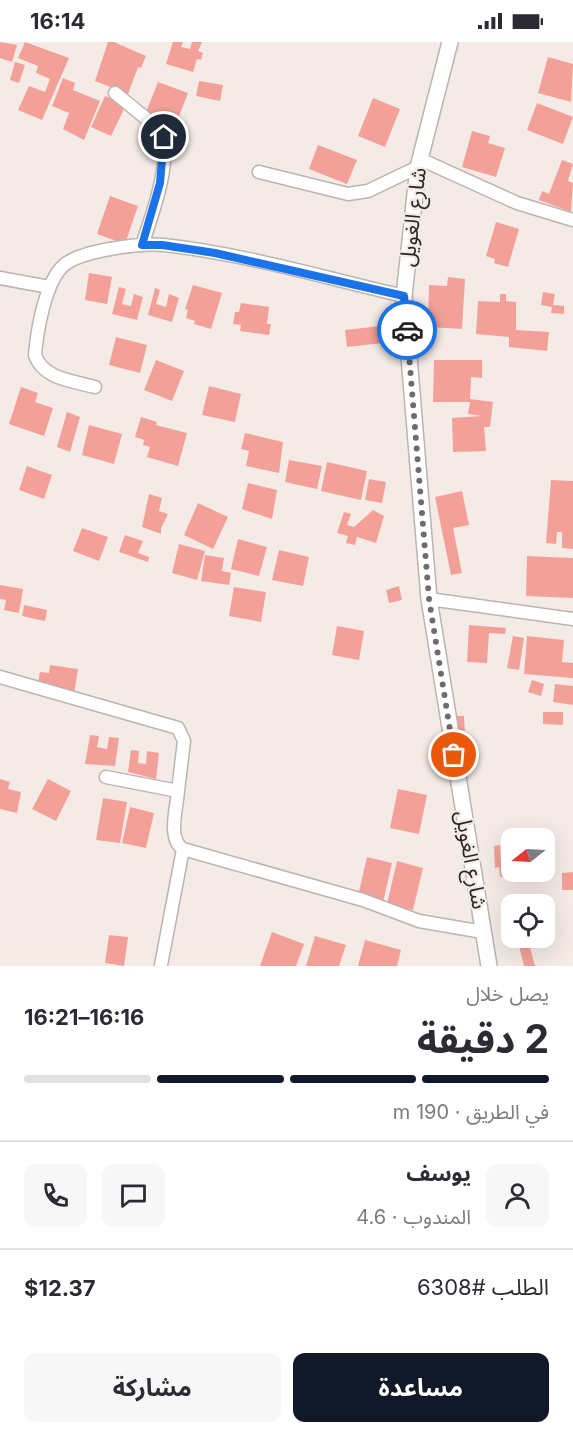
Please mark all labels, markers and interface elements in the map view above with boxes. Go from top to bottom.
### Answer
text: 16:14 [30,8,85,34]
pin [138,111,189,162]
icon: home [147,120,180,153]
street label: شارع الغويل [394,166,434,268]
courier [377,300,437,360]
icon: car [391,314,424,347]
pin [428,729,479,780]
icon: bag [437,738,470,771]
street label: شارع الغويل [448,809,492,912]
north arrow [501,828,555,882]
map controls [501,828,555,948]
button: locate [501,894,555,948]
text: يصل خلال [466,982,549,1006]
text: 16:16–16:21 [24,1004,144,1030]
text: 2 دقيقة [417,1015,549,1062]
text: في الطريق · 190 m [393,1100,549,1124]
text: يوسف [406,1160,471,1186]
button: phone [24,1164,87,1227]
button: chat [102,1164,165,1227]
button: person [486,1164,549,1227]
text: المندوب · 4.6 [356,1205,471,1229]
text: الطلب #6308 [417,1274,549,1300]
text: $12.37 [24,1275,96,1301]
button: مشاركة [24,1353,281,1422]
button: مساعدة [293,1353,549,1422]

